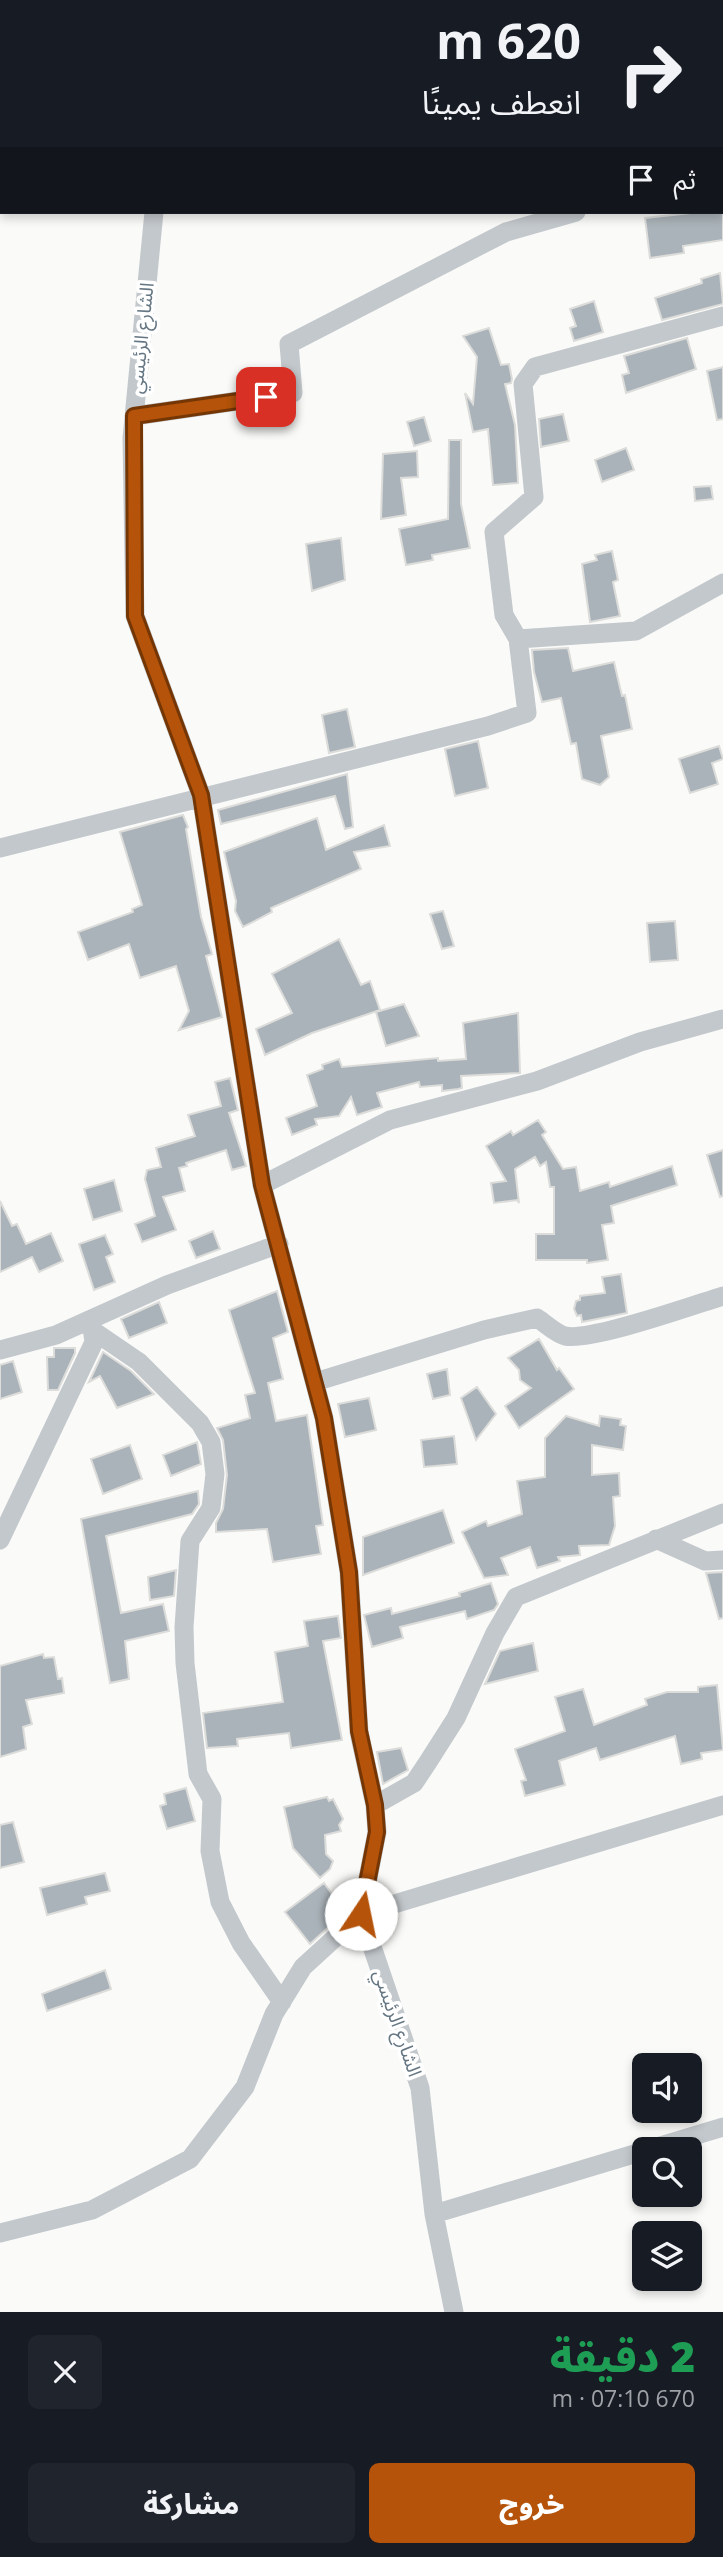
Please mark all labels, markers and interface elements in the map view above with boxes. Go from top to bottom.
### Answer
text: 620 m [436,7,581,73]
icon: right [605,28,696,119]
text: انعطف يمينًا [422,80,581,123]
icon: arrive [622,161,660,199]
text: ثم [674,161,696,197]
street label: الشارع الرئيسي [122,281,162,395]
pin [236,367,296,427]
icon: arrive [247,378,285,416]
position arrow [324,1877,398,1951]
street label: الشارع الرئيسي [365,1966,428,2081]
map controls [632,2053,702,2291]
button: sound [632,2053,702,2123]
button: search [632,2137,702,2207]
button: layers [632,2221,702,2291]
text: 2 دقيقة [550,2327,695,2384]
button: close [28,2335,102,2409]
text: 670 m · 07:10 [552,2382,695,2414]
button: مشاركة [28,2463,355,2543]
button: خروج [369,2463,695,2543]

